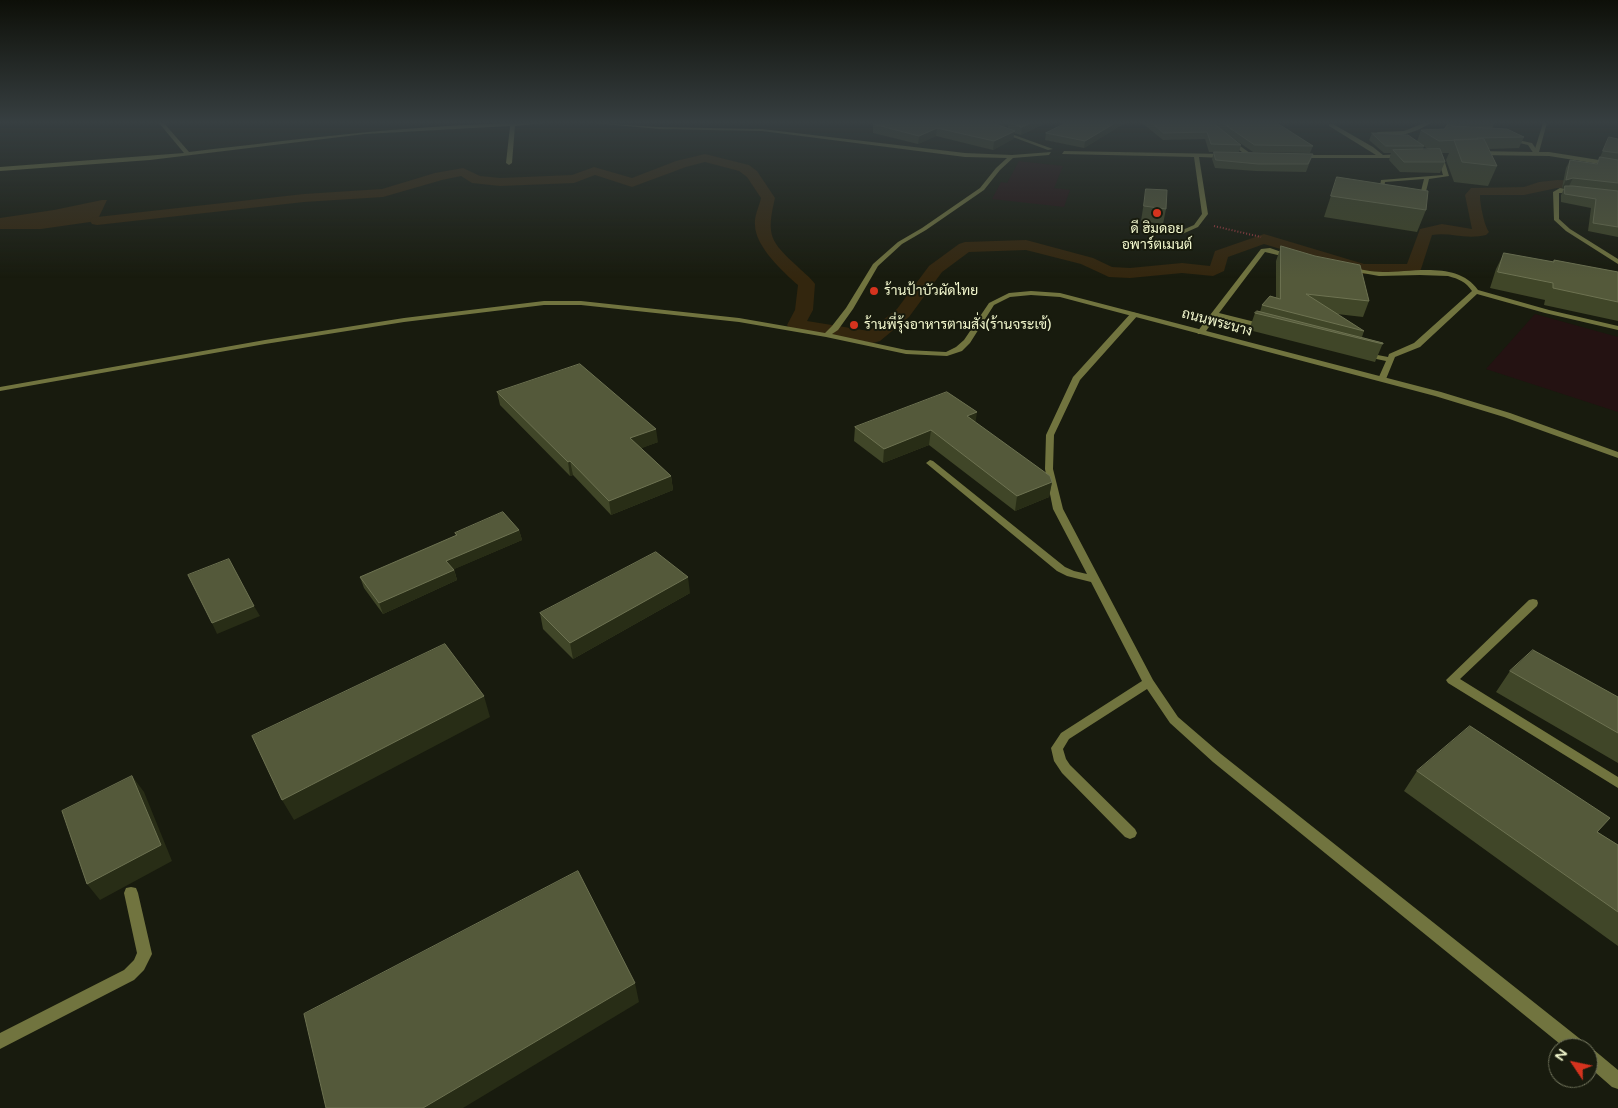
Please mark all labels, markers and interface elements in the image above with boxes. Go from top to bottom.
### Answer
marker: ดี ฮิมดอย อพาร์ตเมนต์ [1151,207,1163,219]
place label: ดี ฮิมดอย อพาร์ตเมนต์ [1122,221,1192,253]
place label: ร้านป้าบัวผัดไทย [884,283,978,299]
marker: ร้านป้าบัวผัดไทย [868,285,880,297]
street label: ถนนพระนาง [1180,306,1254,340]
place label: ร้านพี่รุ้งอาหารตามสั่ง(ร้านจระเข้) [864,317,1051,333]
marker: ร้านพี่รุ้งอาหารตามสั่ง(ร้านจระเข้) [848,319,860,331]
north arrow [1548,1038,1598,1088]
text: N [1551,1045,1571,1064]

